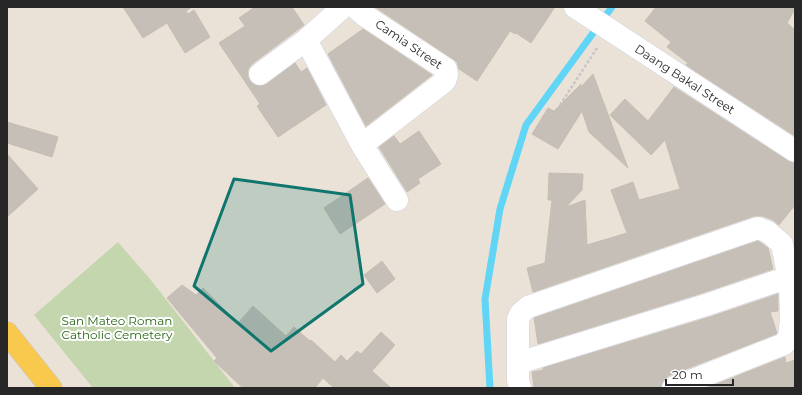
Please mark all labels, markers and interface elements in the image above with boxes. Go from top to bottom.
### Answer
street label: Camia Street [372,16,446,72]
street label: Daang Bakal Street [632,41,738,117]
park label: San Mateo Roman Catholic Cemetery [62,313,173,342]
scale bar [666,361,733,387]
text: 20 m [672,367,703,382]

